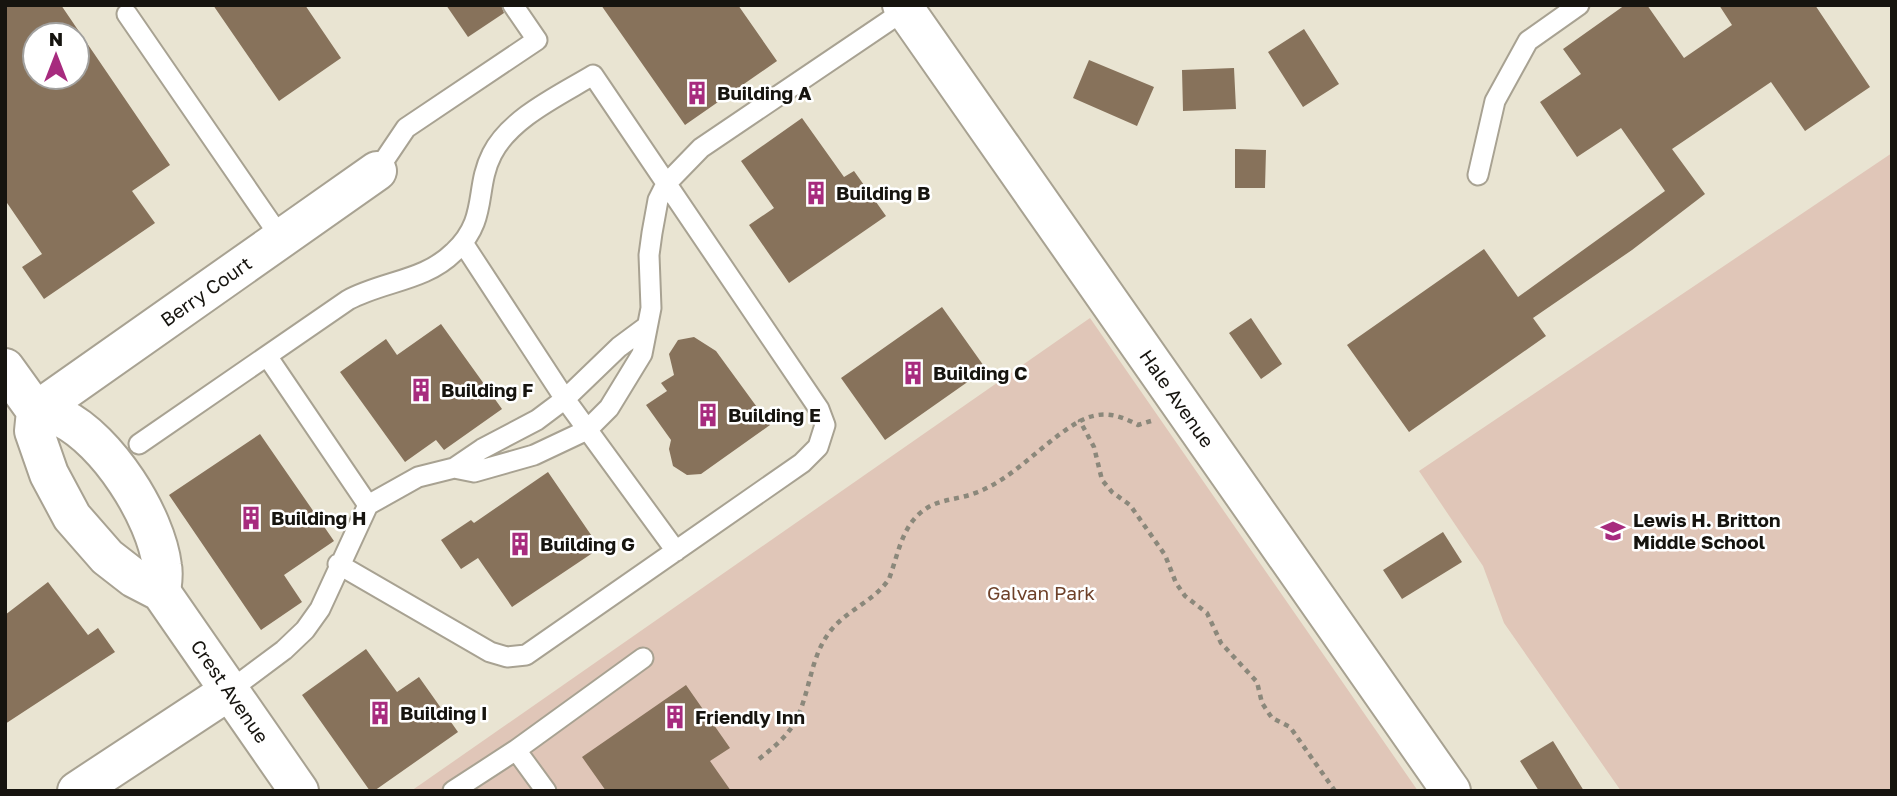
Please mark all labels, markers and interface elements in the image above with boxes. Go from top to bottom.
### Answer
north arrow [21,21,91,91]
text: N [49,27,63,50]
building icon: Building A [683,79,711,107]
place label: Building A [717,81,812,104]
building icon: Building B [802,179,830,207]
place label: Building B [836,181,930,204]
street label: Berry Court [156,251,256,331]
street label: Hale Avenue [1135,345,1219,452]
building icon: Building C [899,359,927,387]
place label: Building C [933,361,1028,384]
building icon: Building F [407,376,435,404]
place label: Building F [441,378,533,401]
building icon: Building E [694,401,722,429]
place label: Building E [728,403,821,426]
building icon: Building H [237,504,265,532]
place label: Building H [271,506,366,529]
place label: Lewis H. Britton Middle School [1633,508,1781,553]
school or university icon: Lewis H. Britton Middle School [1599,517,1627,545]
building icon: Building G [506,530,534,558]
place label: Building G [540,532,635,555]
park label: Galvan Park [987,581,1095,604]
street label: Crest Avenue [186,635,274,747]
building icon: Building I [366,699,394,727]
place label: Building I [400,701,487,724]
building icon: Friendly Inn [661,703,689,731]
place label: Friendly Inn [695,705,805,728]

